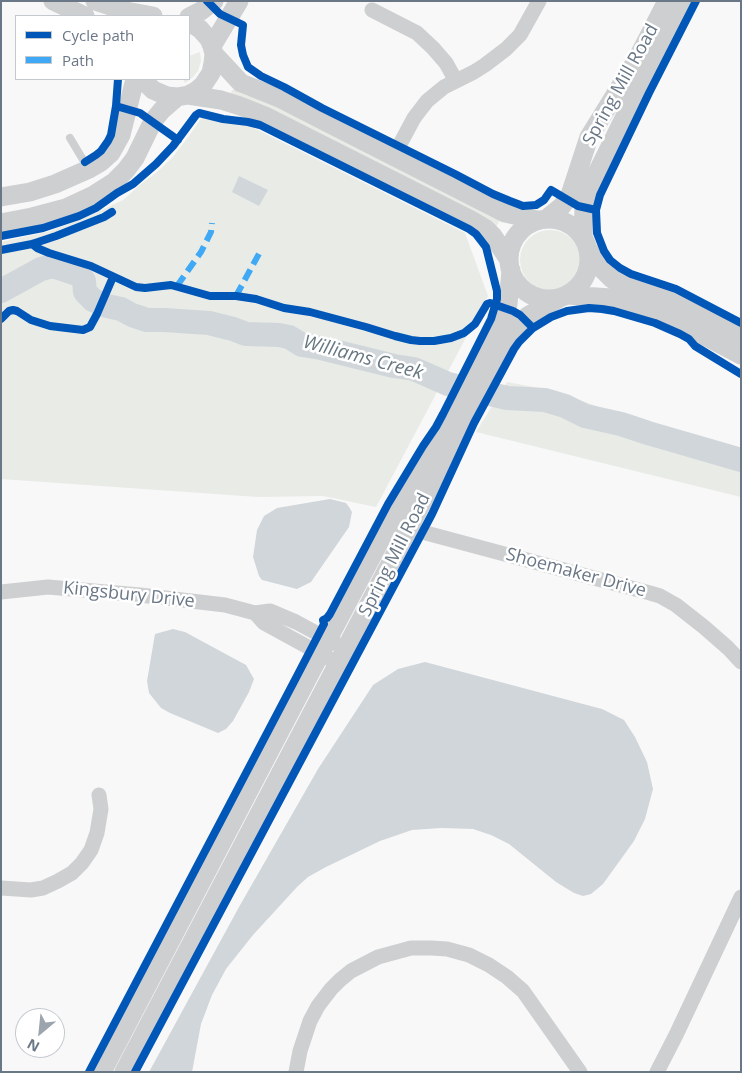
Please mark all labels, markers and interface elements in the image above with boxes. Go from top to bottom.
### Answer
legend [15,15,190,80]
street label: Spring Mill Road [579,20,663,150]
text: Cycle path [62,25,134,45]
text: Path [62,50,94,70]
water label: Williams Creek [301,331,425,385]
street label: Spring Mill Road [355,490,435,620]
street label: Shoemaker Drive [504,544,648,602]
street label: Kingsbury Drive [62,577,196,613]
north arrow [15,1008,65,1058]
text: N [24,1035,43,1057]

